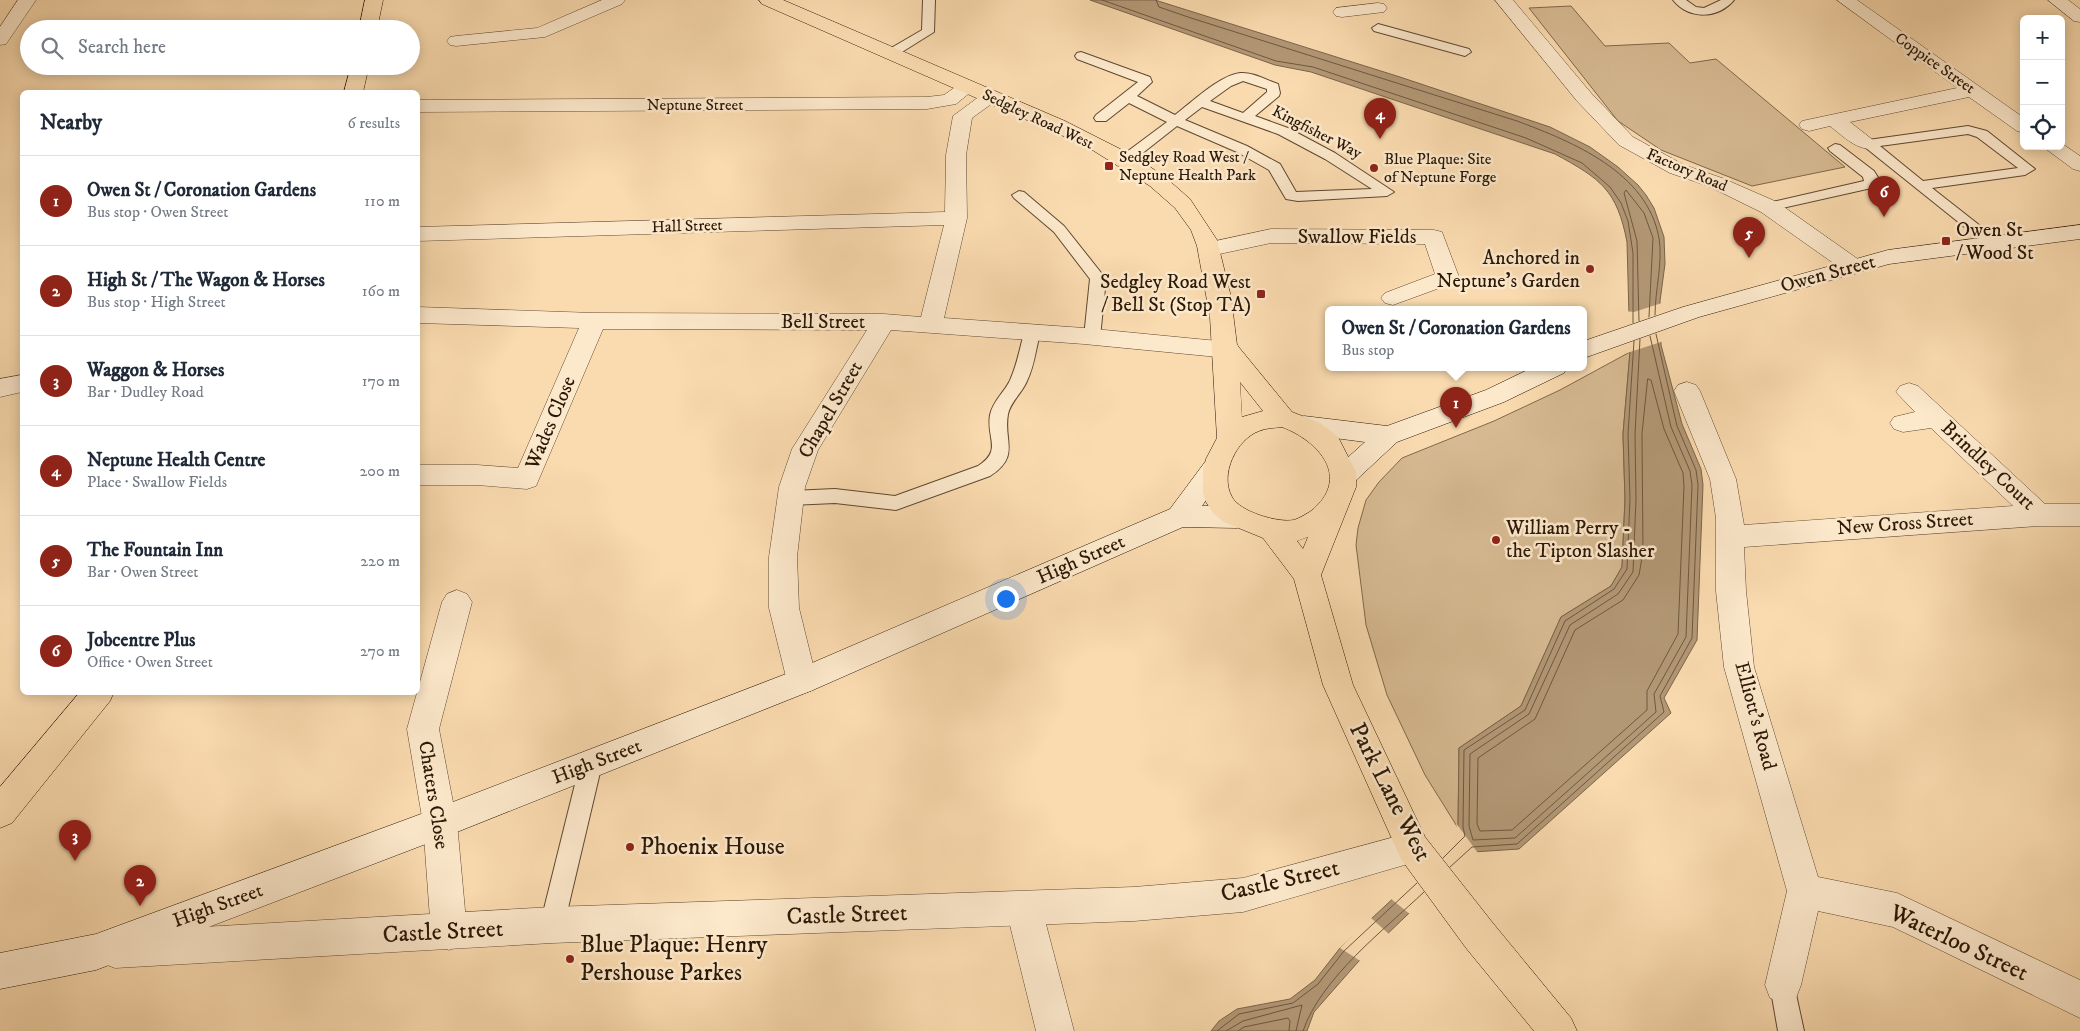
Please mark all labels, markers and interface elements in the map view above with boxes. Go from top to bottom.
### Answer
map controls [2020,15,2065,150]
button: + [2020,15,2065,60]
search box [20,20,420,75]
street label: Coppice Street [1891,28,1979,98]
icon: search [38,34,66,62]
text: Search here [78,36,166,59]
button: − [2020,60,2065,105]
street label: Sedgley Road West [979,84,1097,154]
street label: Neptune Street [647,95,743,115]
pin: 4 [1364,98,1396,139]
street label: Kingfisher Way [1269,101,1366,163]
button: locate [2020,105,2065,150]
text: Nearby [40,110,102,136]
text: 6 results [347,113,400,133]
street label: Factory Road [1644,144,1730,196]
place label: Sedgley Road West / Neptune Health Park [1119,147,1256,185]
place label: Blue Plaque: Site of Neptune Forge [1384,149,1497,187]
marker: Sedgley Road West / Neptune Health Park [1103,160,1115,172]
marker: Blue Plaque: Site of Neptune Forge [1368,162,1380,174]
pin: 6 [1868,176,1900,217]
text: Owen St / Coronation Gardens [87,179,316,202]
text: 1 [53,191,59,211]
text: 110 m [364,191,400,211]
text: Bus stop · Owen Street [87,202,228,222]
street label: Hall Street [651,215,723,237]
pin: 5 [1733,217,1765,258]
place label: Owen St / Wood St [1956,218,2034,266]
street label: Swallow Fields [1298,225,1417,250]
marker: Owen St / Wood St [1940,235,1952,247]
place label: Anchored in Neptune's Garden [1437,246,1581,294]
street label: Owen Street [1778,249,1878,299]
marker: Anchored in Neptune's Garden [1584,263,1596,275]
text: High St / The Wagon & Horses [87,269,325,292]
place label: Sedgley Road West / Bell St (Stop TA) [1100,270,1251,318]
text: 2 [52,281,60,301]
text: 160 m [362,281,400,301]
marker: Sedgley Road West / Bell St (Stop TA) [1255,288,1267,300]
text: Bus stop · High Street [87,292,226,312]
popup [1325,306,1587,371]
street label: Bell Street [781,310,865,335]
text: Owen St / Coronation Gardens [1341,317,1571,340]
text: Bus stop [1341,340,1394,360]
street label: Chapel Street [793,357,869,463]
text: Waggon & Horses [87,359,224,382]
text: 3 [53,371,59,391]
text: 170 m [362,371,400,391]
street label: Wades Close [520,373,582,474]
text: Bar · Dudley Road [87,382,204,402]
pin: 1 [1440,387,1472,428]
street label: Brindley Court [1936,416,2040,516]
text: Neptune Health Centre [87,449,265,472]
text: 4 [51,461,61,481]
text: 200 m [359,461,400,481]
text: Place · Swallow Fields [87,472,227,492]
street label: New Cross Street [1836,507,1974,541]
place label: William Perry - the Tipton Slasher [1505,516,1655,564]
street label: High Street [1033,530,1129,590]
marker: William Perry - the Tipton Slasher [1490,534,1502,546]
text: The Fountain Inn [87,539,223,562]
text: 5 [52,551,60,571]
text: 220 m [360,551,400,571]
text: Bar · Owen Street [87,562,198,582]
your location [993,586,1019,612]
text: Jobcentre Plus [87,629,195,652]
text: 6 [52,641,60,661]
text: 270 m [360,641,400,661]
text: Office · Owen Street [87,652,213,672]
street label: Elliott's Road [1729,659,1781,773]
street label: Park Lane West [1342,718,1438,867]
street label: High Street [549,734,645,790]
street label: Chaters Close [412,739,454,851]
pin: 3 [59,820,91,861]
place label: Phoenix House [640,832,785,862]
marker: Phoenix House [624,841,636,853]
street label: Castle Street [1218,853,1343,909]
pin: 2 [124,865,156,906]
street label: High Street [170,878,266,934]
street label: Waterloo Street [1884,897,2033,988]
street label: Castle Street [786,898,908,932]
street label: Castle Street [382,914,504,950]
place label: Blue Plaque: Henry Pershouse Parkes [580,930,768,988]
marker: Blue Plaque: Henry Pershouse Parkes [564,953,576,965]

